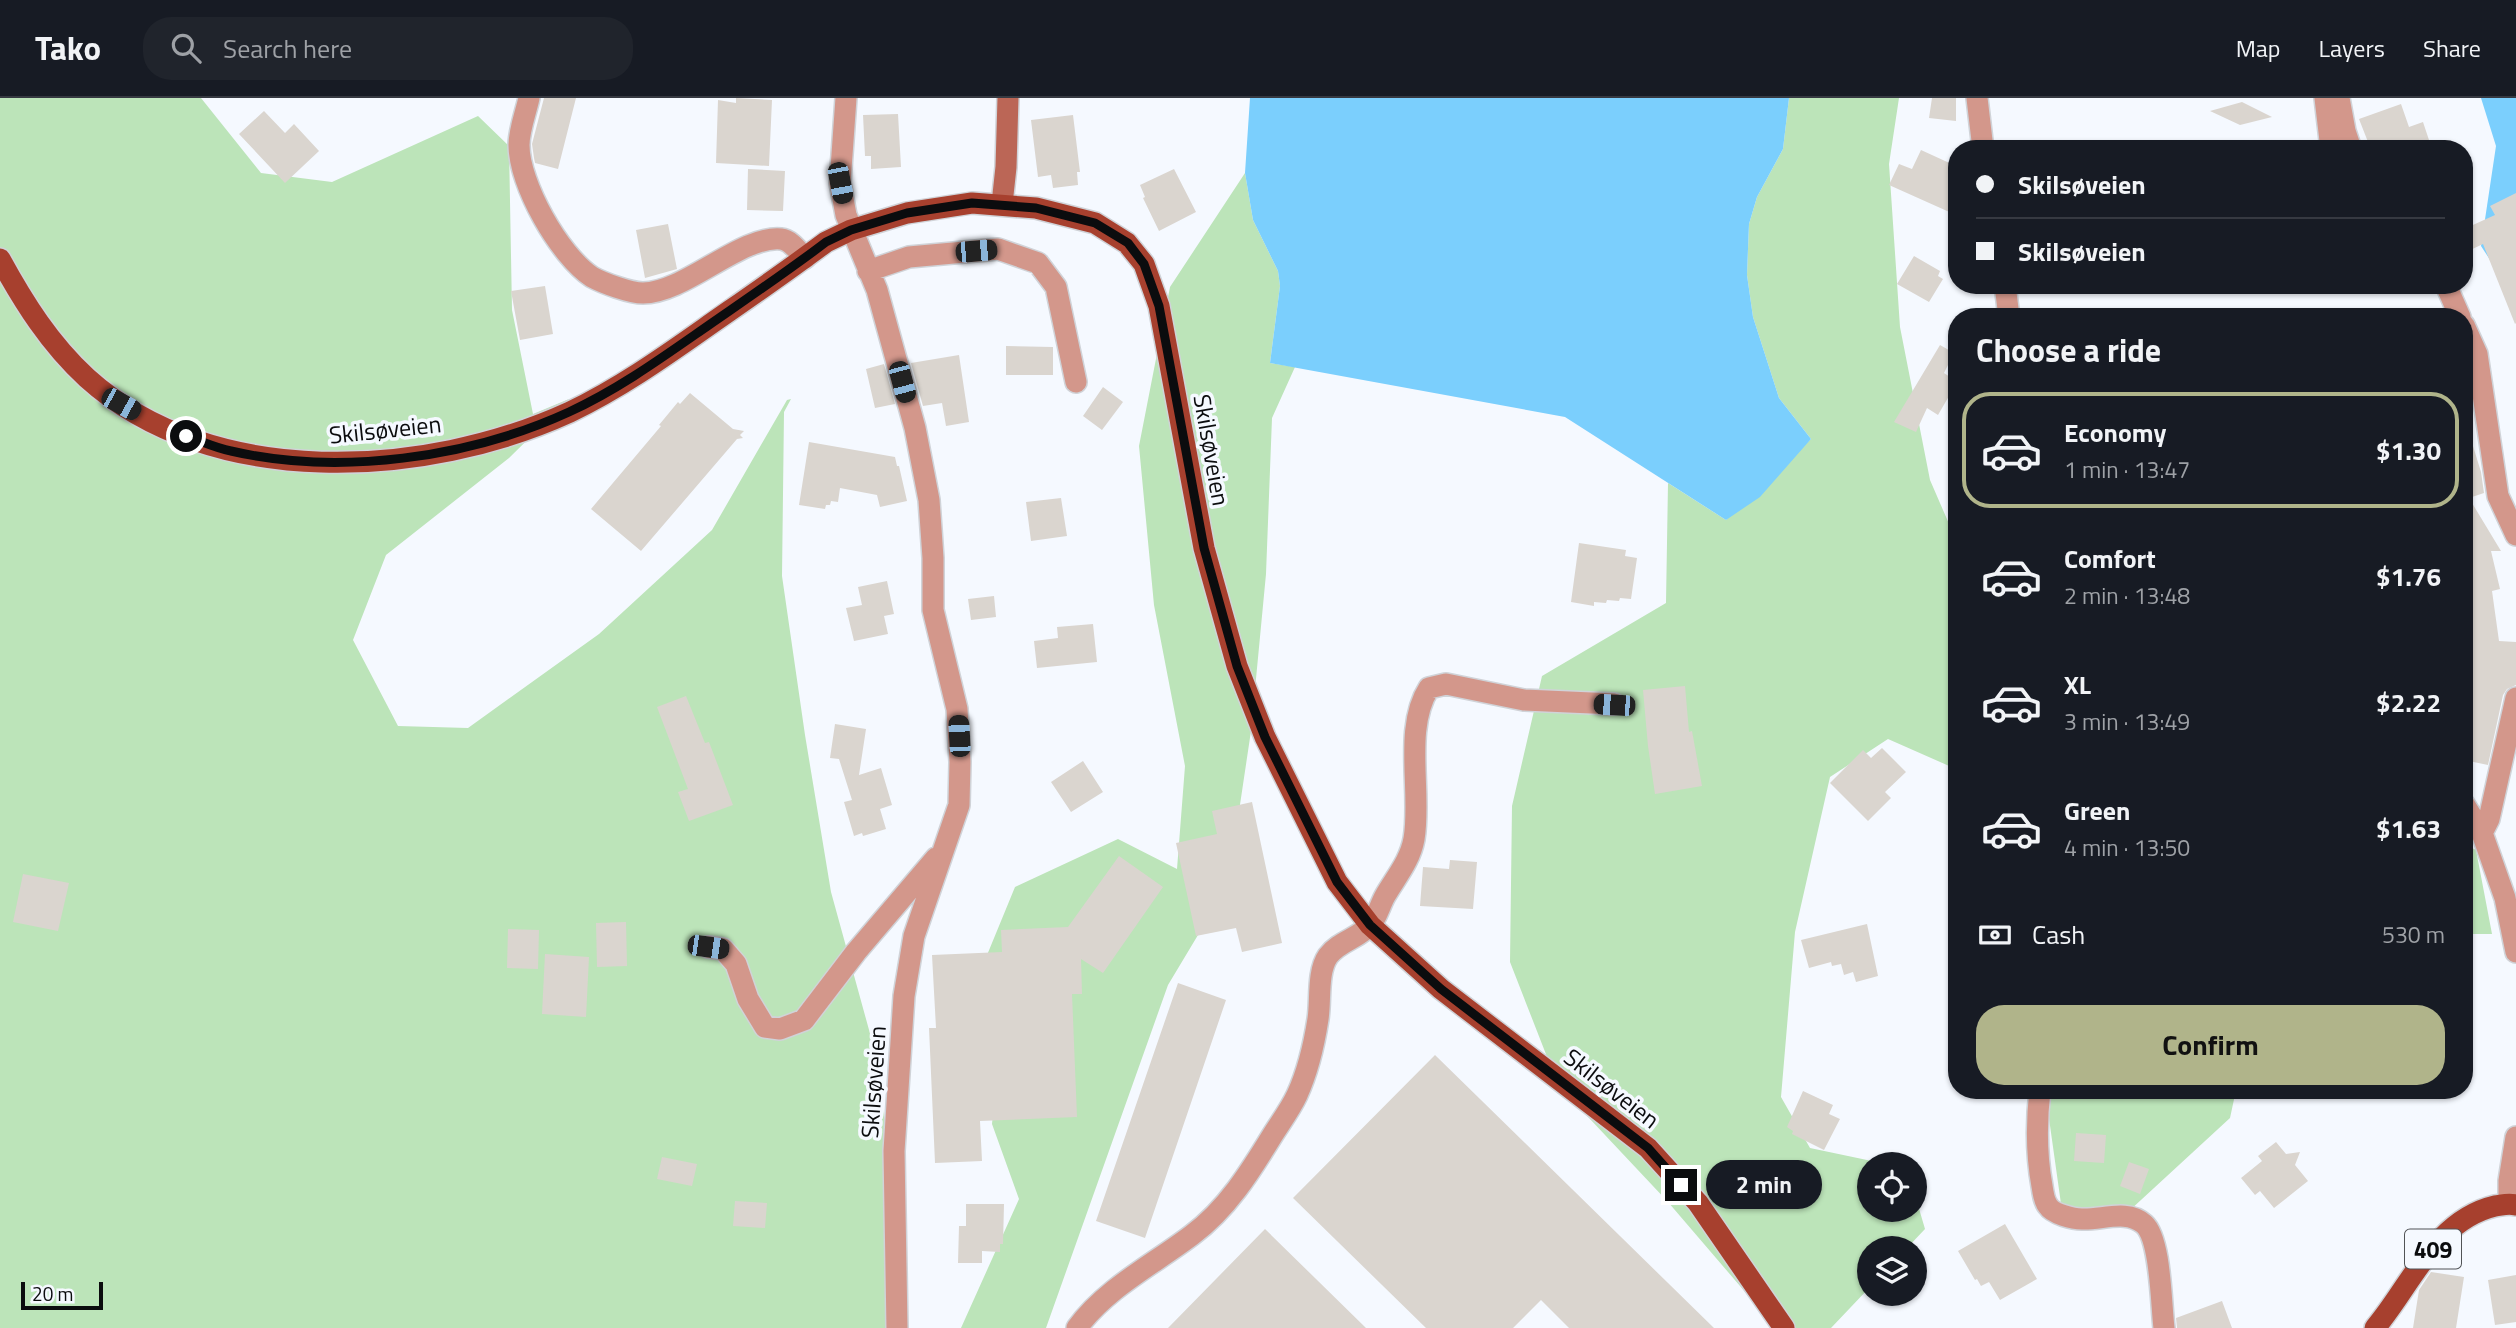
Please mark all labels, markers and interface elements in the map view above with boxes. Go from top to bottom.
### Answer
search box [143,17,633,80]
text: Tako [35,23,101,73]
icon: search [167,29,205,67]
text: Search here [223,29,352,68]
text: Map [2236,30,2281,66]
text: Layers [2319,30,2385,66]
text: Share [2423,30,2481,66]
car [826,160,855,206]
text: Skilsøveien [2018,165,2146,204]
text: Skilsøveien [2018,232,2146,271]
car [955,239,998,263]
text: Choose a ride [1976,326,2161,374]
car [887,359,918,405]
car [98,385,145,423]
street label: Skilsøveien [1184,391,1240,509]
street label: Skilsøveien [327,405,443,453]
text: Economy [2064,413,2166,452]
icon: car [1980,419,2043,482]
route start [170,420,202,452]
text: $1.30 [2376,431,2441,470]
text: 1 min · 13:47 [2064,452,2190,487]
text: Comfort [2064,539,2156,578]
icon: car [1980,545,2043,608]
text: $1.76 [2376,557,2441,596]
text: 2 min · 13:48 [2064,578,2190,613]
text: XL [2064,665,2091,704]
icon: car [1980,671,2043,734]
text: $2.22 [2376,683,2441,722]
car [1593,693,1636,717]
text: 3 min · 13:49 [2064,704,2190,739]
car [948,714,971,758]
text: Green [2064,791,2130,830]
icon: car [1980,797,2043,860]
text: $1.63 [2376,809,2441,848]
text: 4 min · 13:50 [2064,830,2190,865]
text: Cash [2032,915,2085,954]
icon: cash [1976,916,2014,954]
text: 530 m [2382,917,2445,952]
car [686,934,731,960]
button: Confirm [1976,1005,2445,1085]
street label: Skilsøveien [851,1025,895,1139]
street label: Skilsøveien [1557,1039,1667,1137]
map controls [1857,1152,1927,1306]
button: locate [1857,1152,1927,1222]
callout: 2 min [1706,1160,1821,1210]
text: 2 min [1736,1167,1792,1202]
route end [1665,1169,1697,1201]
road number: 409 [2405,1230,2461,1268]
button: layers [1857,1236,1927,1306]
scale bar [21,1279,103,1311]
text: 20 m [32,1279,73,1308]

